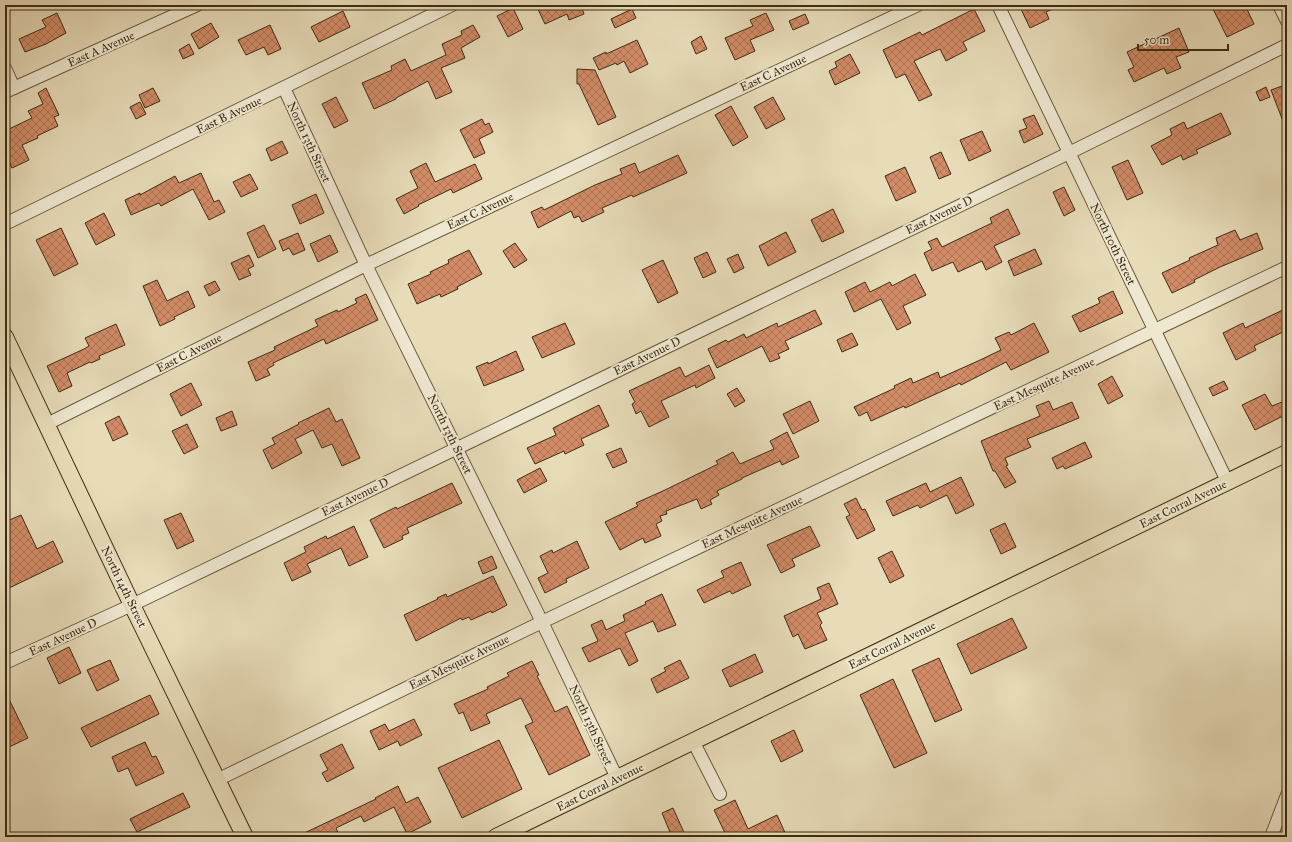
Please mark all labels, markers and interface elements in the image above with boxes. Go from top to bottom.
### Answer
scale bar [1138,26,1228,52]
street label: East A Avenue [65,28,137,70]
text: 50 m [1144,33,1169,47]
street label: East C Avenue [738,52,808,94]
street label: East B Avenue [194,93,264,137]
street label: North 13th Street [284,100,334,185]
street label: East C Avenue [445,190,515,232]
street label: East Avenue D [903,193,975,237]
street label: North 10th Street [1087,201,1139,288]
street label: East C Avenue [154,330,224,376]
street label: East Avenue D [611,334,683,378]
street label: East Mesquite Avenue [991,354,1097,414]
street label: North 13th Street [425,392,476,477]
street label: East Avenue D [319,475,391,519]
street label: East Corral Avenue [1137,477,1229,531]
street label: East Mesquite Avenue [699,492,805,552]
street label: North 14th Street [98,544,150,631]
street label: East Avenue D [27,615,99,659]
street label: East Corral Avenue [846,618,938,672]
street label: East Mesquite Avenue [407,632,512,693]
street label: North 13th Street [566,683,616,768]
street label: East Corral Avenue [554,760,646,814]

